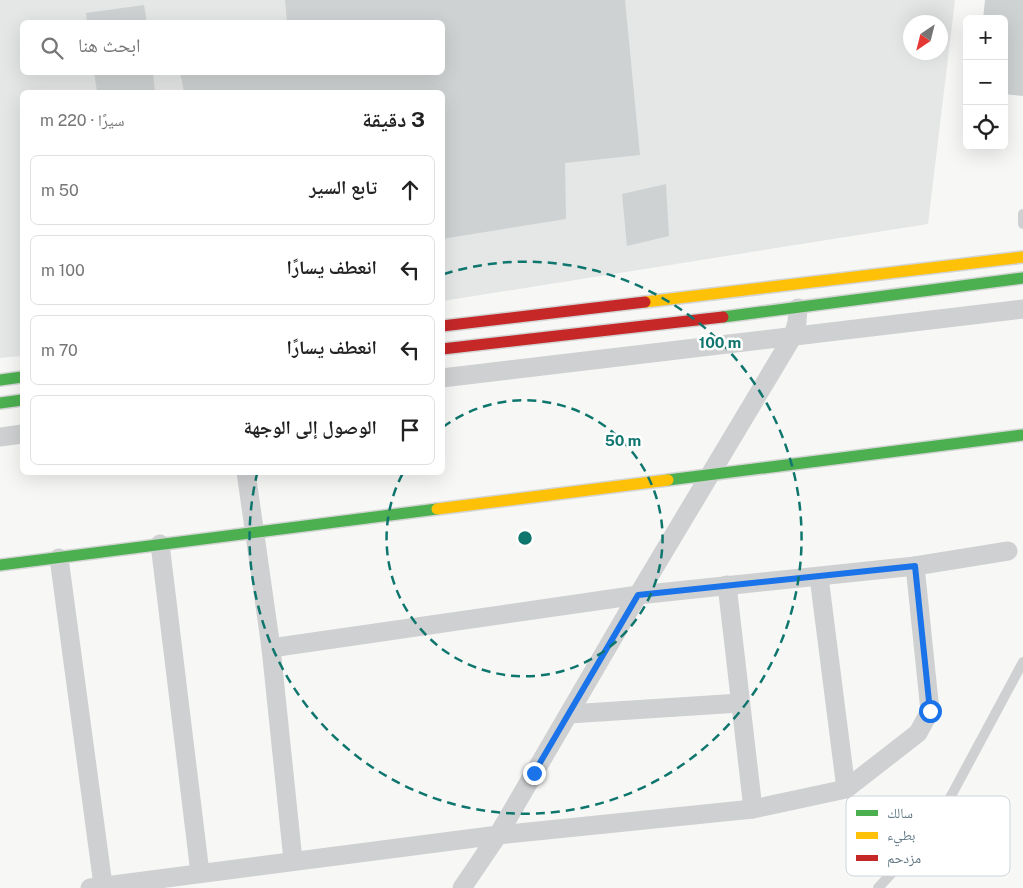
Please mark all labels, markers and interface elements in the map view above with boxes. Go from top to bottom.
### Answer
north arrow [903,15,948,60]
map controls [963,15,1008,150]
button: + [963,15,1008,60]
search box [20,20,445,75]
icon: search [38,34,66,62]
text: ابحث هنا [78,34,141,56]
button: − [963,60,1008,105]
button: locate [963,105,1008,150]
text: 3 دقيقة [362,107,425,132]
text: سيرًا · 220 m [40,111,125,130]
text: تابع السير [309,176,377,198]
icon: ahead [396,176,424,204]
text: 50 m [41,181,79,200]
text: انعطف يسارًا [287,256,377,278]
icon: left [396,256,424,284]
text: 100 m [41,261,85,280]
text: 100 m [699,334,741,351]
text: انعطف يسارًا [287,336,377,358]
icon: left [396,336,424,364]
text: 70 m [41,341,78,360]
text: الوصول إلى الوجهة [243,416,377,438]
icon: arrive [396,416,424,444]
text: 50 m [605,432,641,449]
centre of rings [516,529,534,547]
route start [919,700,942,723]
route end [523,762,546,785]
legend [846,796,1010,876]
text: سالك [887,805,913,821]
text: بطيء [887,827,916,847]
text: مزدحم [887,850,921,868]

